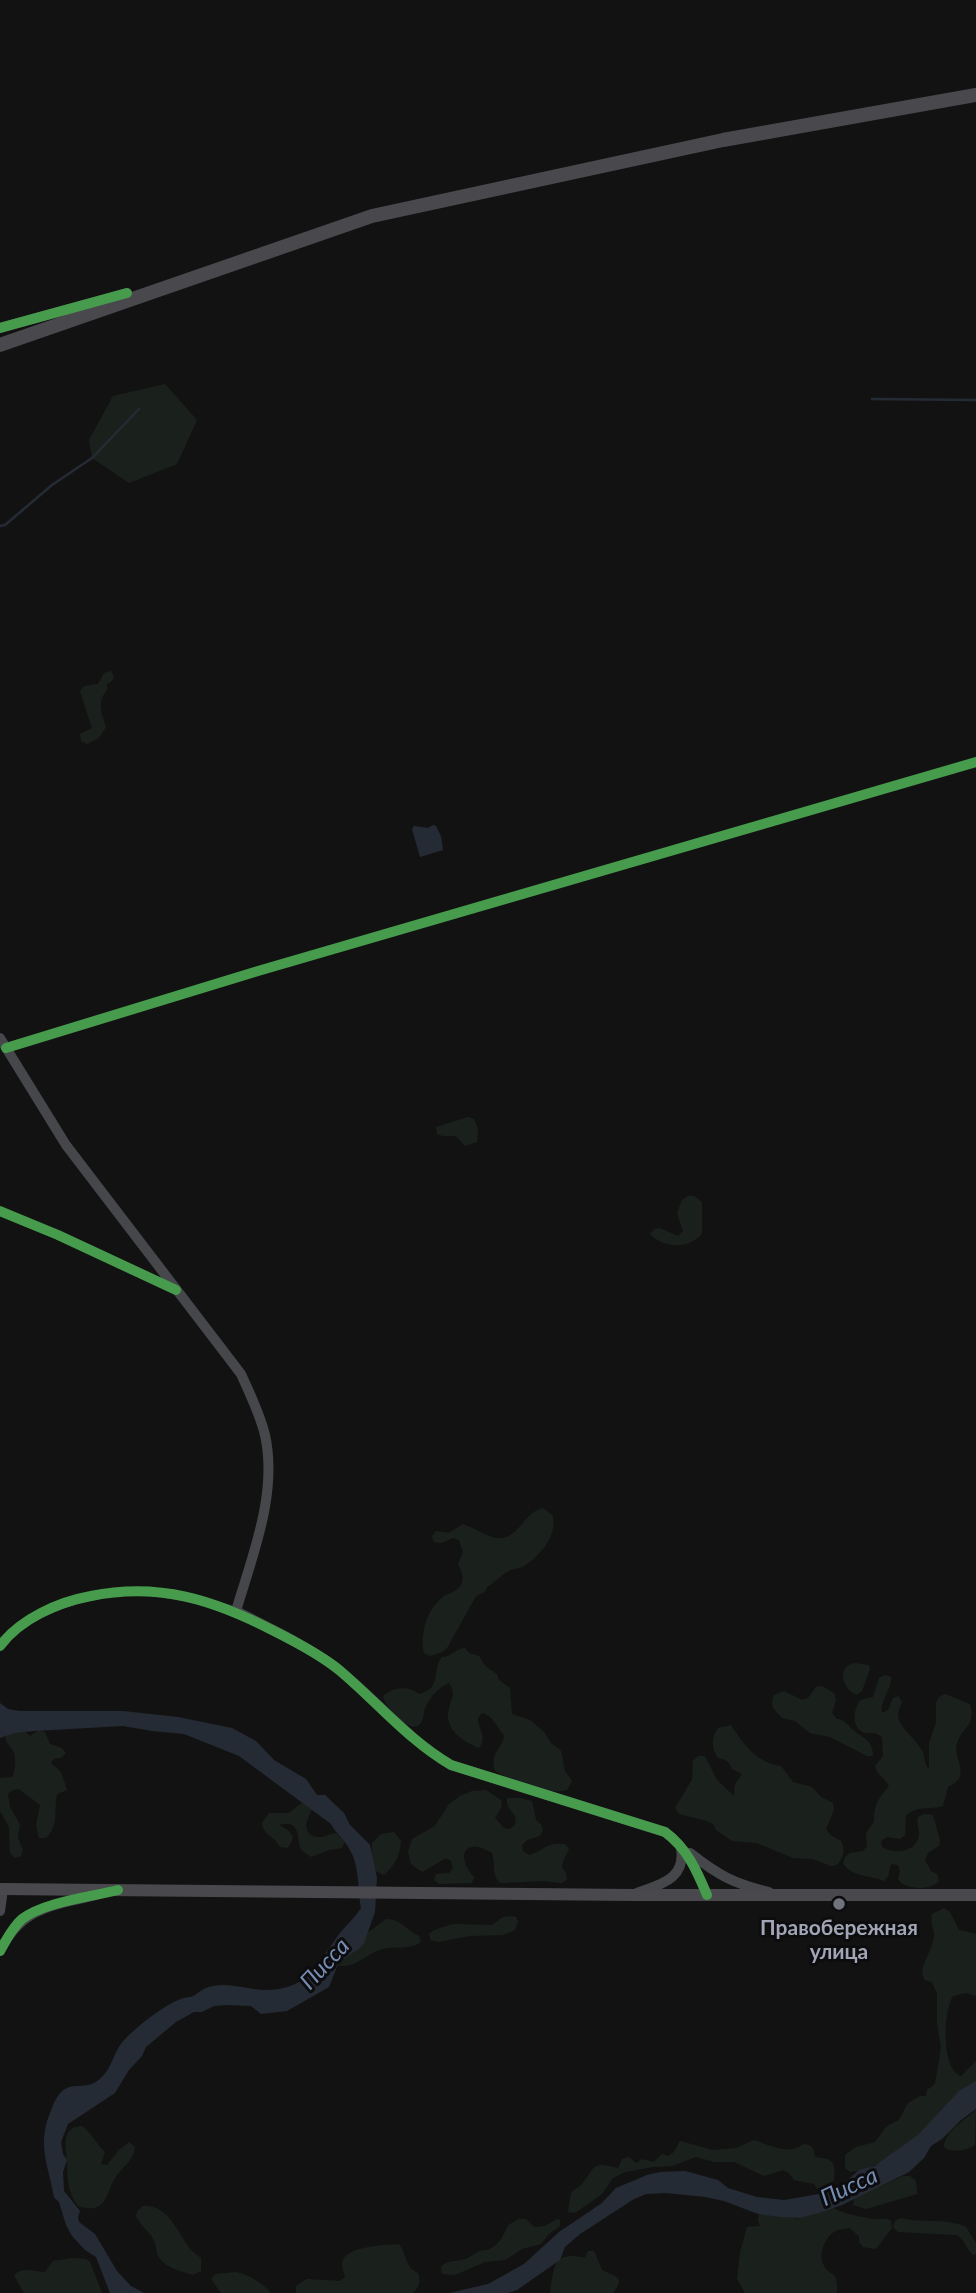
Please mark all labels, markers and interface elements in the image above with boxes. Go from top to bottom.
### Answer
marker: Правобережная улица [831,1896,847,1912]
place label: Правобережная улица [760,1915,918,1965]
water label: Писса [294,1933,356,1995]
water label: Писса [816,2162,882,2212]

